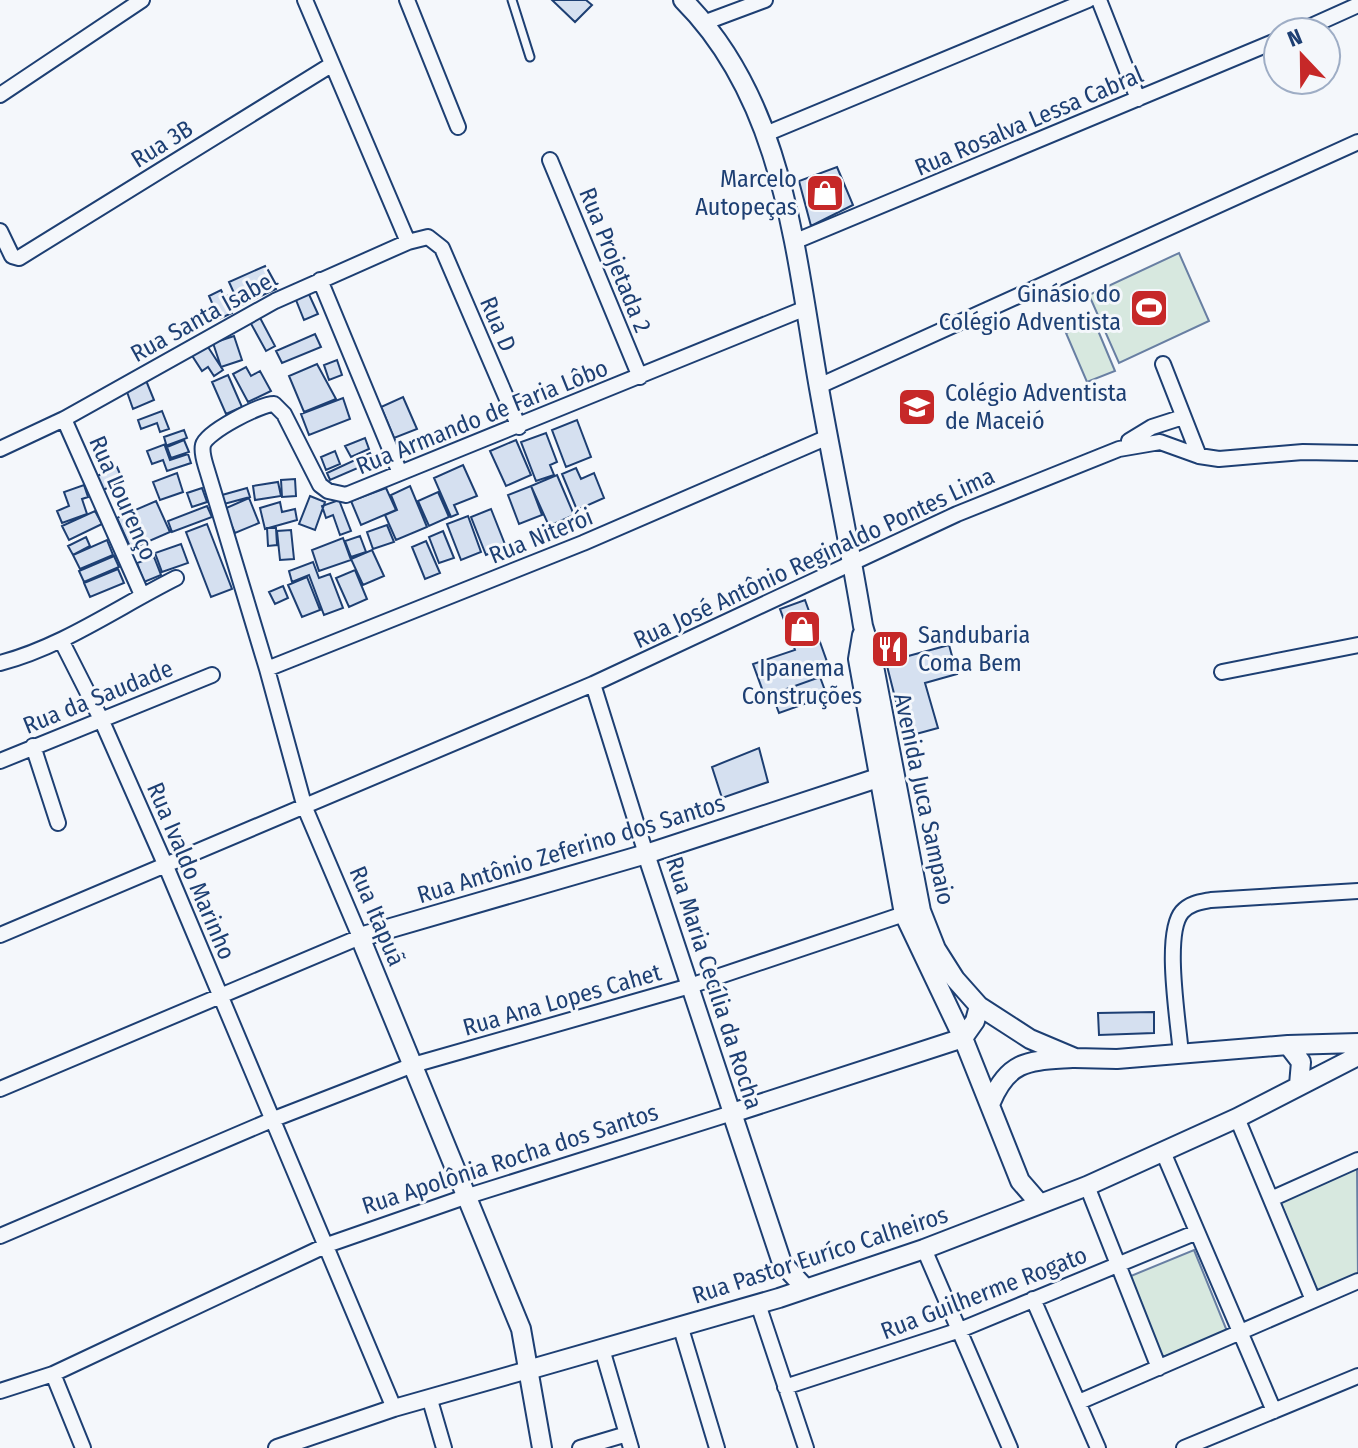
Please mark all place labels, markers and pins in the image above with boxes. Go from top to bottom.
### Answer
place label: Marcelo Autopeças [695,165,797,221]
shop icon: Marcelo Autopeças [804,172,846,214]
place label: Ginásio do Colégio Adventista [939,280,1121,336]
sports icon: Ginásio do Colégio Adventista [1128,287,1170,329]
place label: Colégio Adventista de Maceió [945,379,1127,435]
school or university icon: Colégio Adventista de Maceió [896,386,938,428]
shop icon: Ipanema Construções [781,608,823,650]
place label: Sandubaria Coma Bem [918,621,1030,677]
restaurant icon: Sandubaria Coma Bem [869,628,911,670]
place label: Ipanema Construções [742,654,862,710]

